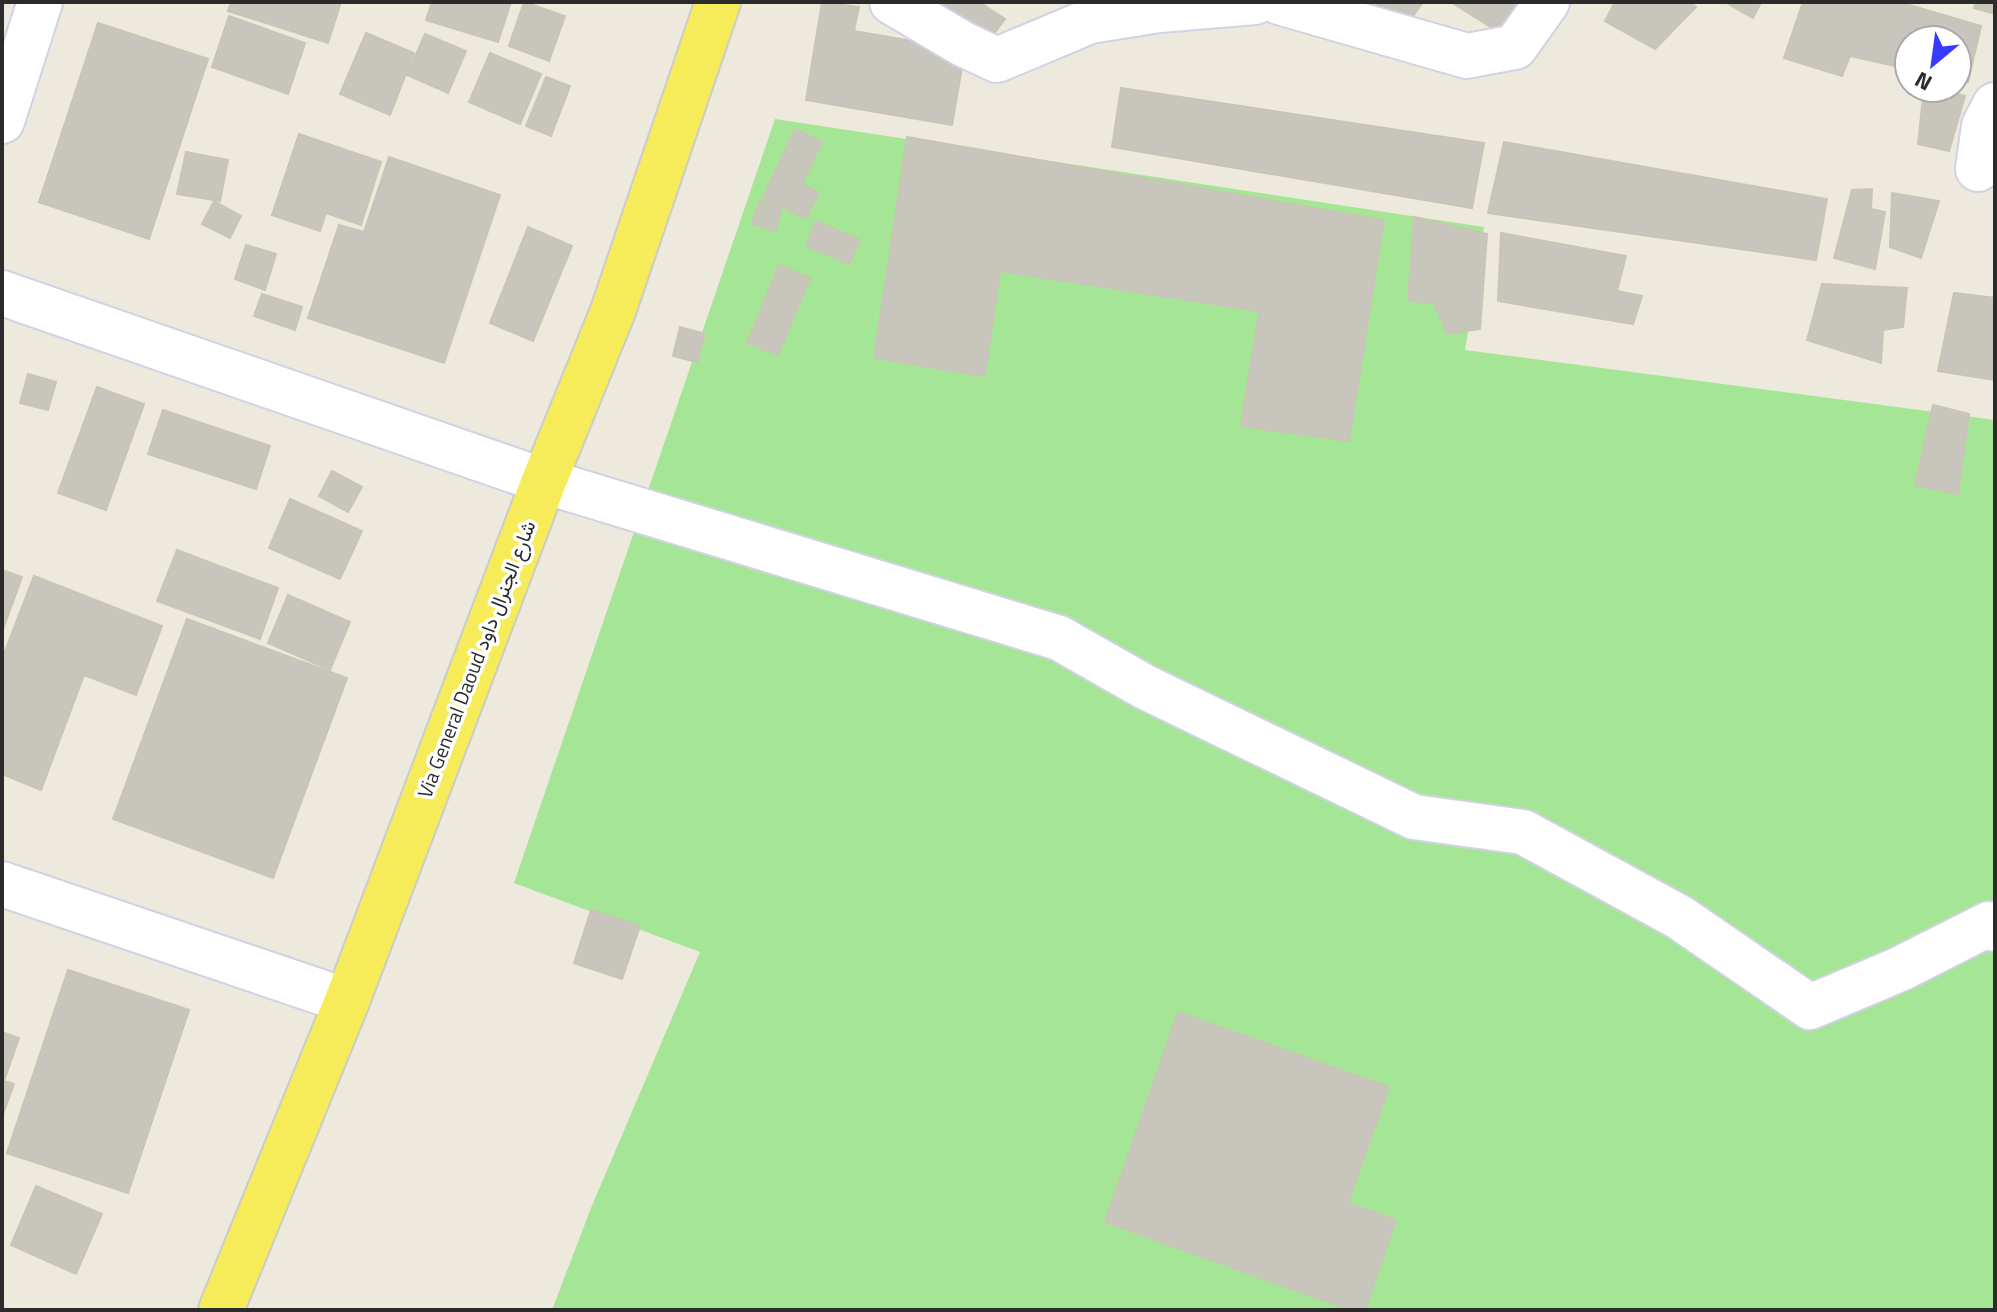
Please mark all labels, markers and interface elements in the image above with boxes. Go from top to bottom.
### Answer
north arrow [1893,24,1973,104]
text: N [1908,63,1938,100]
street label: Via General Daoud شارع الجنرال داود [409,516,543,802]

